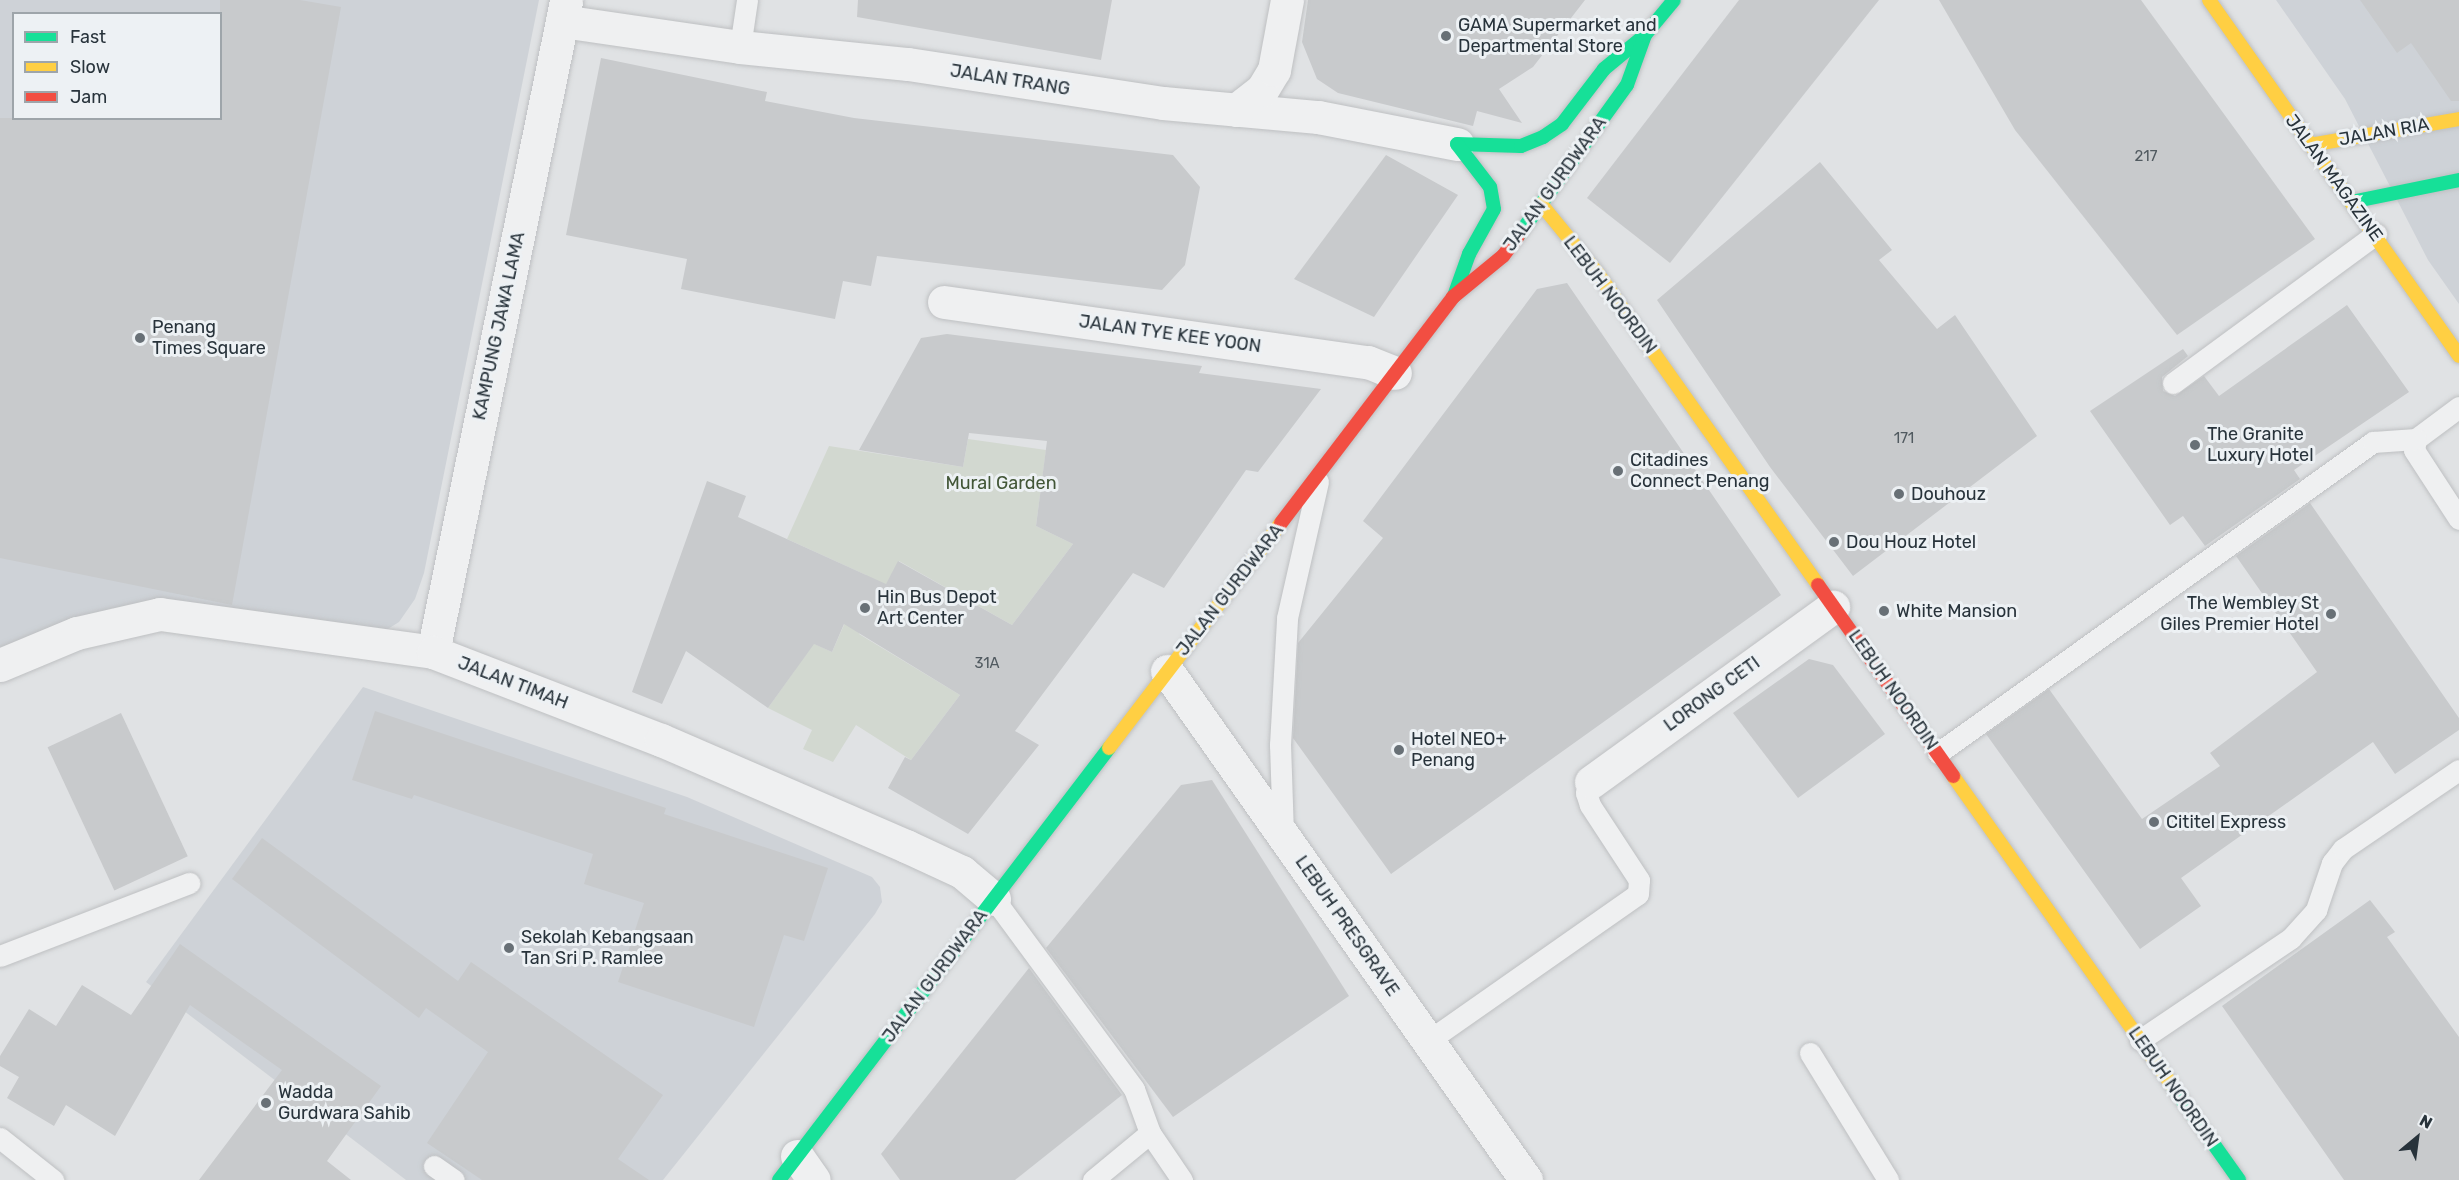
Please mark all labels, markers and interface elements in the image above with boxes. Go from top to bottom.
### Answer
legend [12,12,222,120]
place label: GAMA Supermarket and Departmental Store [1458,15,1657,57]
text: Fast [70,26,106,48]
marker: GAMA Supermarket and Departmental Store [1439,29,1453,43]
text: Slow [70,56,110,78]
street label: JALAN TRANG [948,60,1072,100]
text: Jam [70,86,107,108]
street label: JALAN MAGAZINE [2281,110,2387,246]
street label: JALAN GURDWARA [1499,112,1611,256]
street label: JALAN RIA [2337,113,2431,151]
house number: 217 [2135,148,2157,166]
street label: KAMPUNG JAWA LAMA [468,230,530,422]
street label: LEBUH NOORDIN [1559,232,1661,358]
street label: JALAN TYE KEE YOON [1077,310,1263,358]
place label: Penang Times Square [152,317,266,360]
marker: Penang Times Square [133,331,147,345]
place label: The Granite Luxury Hotel [2207,424,2314,466]
house number: 171 [1894,430,1914,448]
marker: The Granite Luxury Hotel [2188,438,2202,452]
place label: Citadines Connect Penang [1630,450,1770,492]
marker: Citadines Connect Penang [1611,464,1625,478]
park label: Mural Garden [945,472,1057,494]
place label: Douhouz [1911,483,1986,505]
marker: Douhouz [1892,487,1906,501]
street label: JALAN GURDWARA [1172,520,1288,660]
place label: Dou Houz Hotel [1846,531,1976,553]
marker: Dou Houz Hotel [1827,535,1841,549]
place label: Hin Bus Depot Art Center [877,587,996,630]
place label: The Wembley St Giles Premier Hotel [2160,593,2319,636]
place label: White Mansion [1896,600,2017,622]
marker: Hin Bus Depot Art Center [858,601,872,615]
marker: White Mansion [1877,604,1891,618]
marker: The Wembley St Giles Premier Hotel [2324,607,2338,621]
street label: LEBUH NOORDIN [1844,626,1942,754]
street label: JALAN TIMAH [455,652,571,714]
street label: LORONG CETI [1660,652,1764,736]
house number: 31A [974,655,1000,673]
place label: Hotel NEO+ Penang [1411,729,1507,771]
marker: Hotel NEO+ Penang [1392,743,1406,757]
place label: Cititel Express [2166,811,2286,833]
marker: Cititel Express [2147,815,2161,829]
street label: LEBUH PRESGRAVE [1290,852,1404,1000]
street label: JALAN GURDWARA [878,905,992,1047]
place label: Sekolah Kebangsaan Tan Sri P. Ramlee [521,927,694,970]
marker: Sekolah Kebangsaan Tan Sri P. Ramlee [502,941,516,955]
street label: LEBUH NOORDIN [2124,1023,2222,1151]
place label: Wadda Gurdwara Sahib [278,1082,411,1124]
marker: Wadda Gurdwara Sahib [259,1096,273,1110]
north arrow [2387,1108,2447,1168]
text: N [2416,1111,2436,1133]

